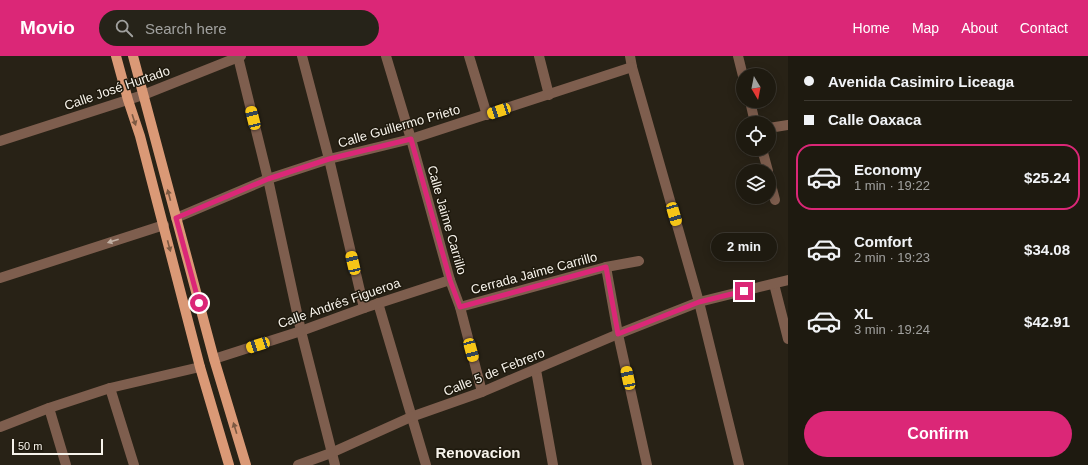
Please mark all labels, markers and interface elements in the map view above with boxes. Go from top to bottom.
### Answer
search box [99,10,379,46]
text: Movio [20,17,75,38]
icon: search [113,17,135,39]
text: Search here [145,20,227,37]
text: Home [853,20,890,36]
text: Map [912,20,939,36]
text: About [961,20,998,36]
text: Contact [1020,20,1068,36]
street label: Calle José Hurtado [62,63,172,113]
north arrow [736,68,776,108]
map controls [736,68,776,204]
text: Avenida Casimiro Liceaga [828,73,1014,90]
street label: Calle Guillermo Prieto [336,101,462,151]
car [486,102,512,120]
car [244,105,262,131]
text: Calle Oaxaca [828,111,921,128]
one-way arrow [132,115,138,127]
button: locate [736,116,776,156]
icon: car [806,159,842,195]
text: Economy [854,161,922,178]
street label: Calle Jaime Carrillo [424,164,470,276]
button: layers [736,164,776,204]
text: $25.24 [1024,169,1070,186]
text: 1 min · 19:22 [854,178,930,193]
one-way arrow [166,188,172,201]
car [665,201,683,227]
icon: car [806,231,842,267]
callout: 2 min [711,233,777,261]
text: Comfort [854,233,912,250]
one-way arrow [107,239,119,245]
text: 2 min [727,239,761,254]
one-way arrow [166,240,172,252]
text: $34.08 [1024,241,1070,258]
street label: Cerrada Jaime Carrillo [469,249,599,297]
car [344,250,362,276]
text: 2 min · 19:23 [854,250,930,265]
street label: Calle Andrés Figueroa [276,275,403,331]
route end [735,282,753,300]
route start [190,294,208,312]
icon: car [806,303,842,339]
text: XL [854,305,873,322]
text: $42.91 [1024,313,1070,330]
text: 3 min · 19:24 [854,322,930,337]
car [245,336,271,354]
car [462,337,480,363]
street label: Calle 5 de Febrero [441,345,547,399]
car [620,365,636,391]
button: Confirm [804,411,1072,457]
one-way arrow [232,421,238,433]
scale bar [12,437,103,456]
text: 50 m [18,440,42,452]
district label: Renovacion [435,444,521,461]

